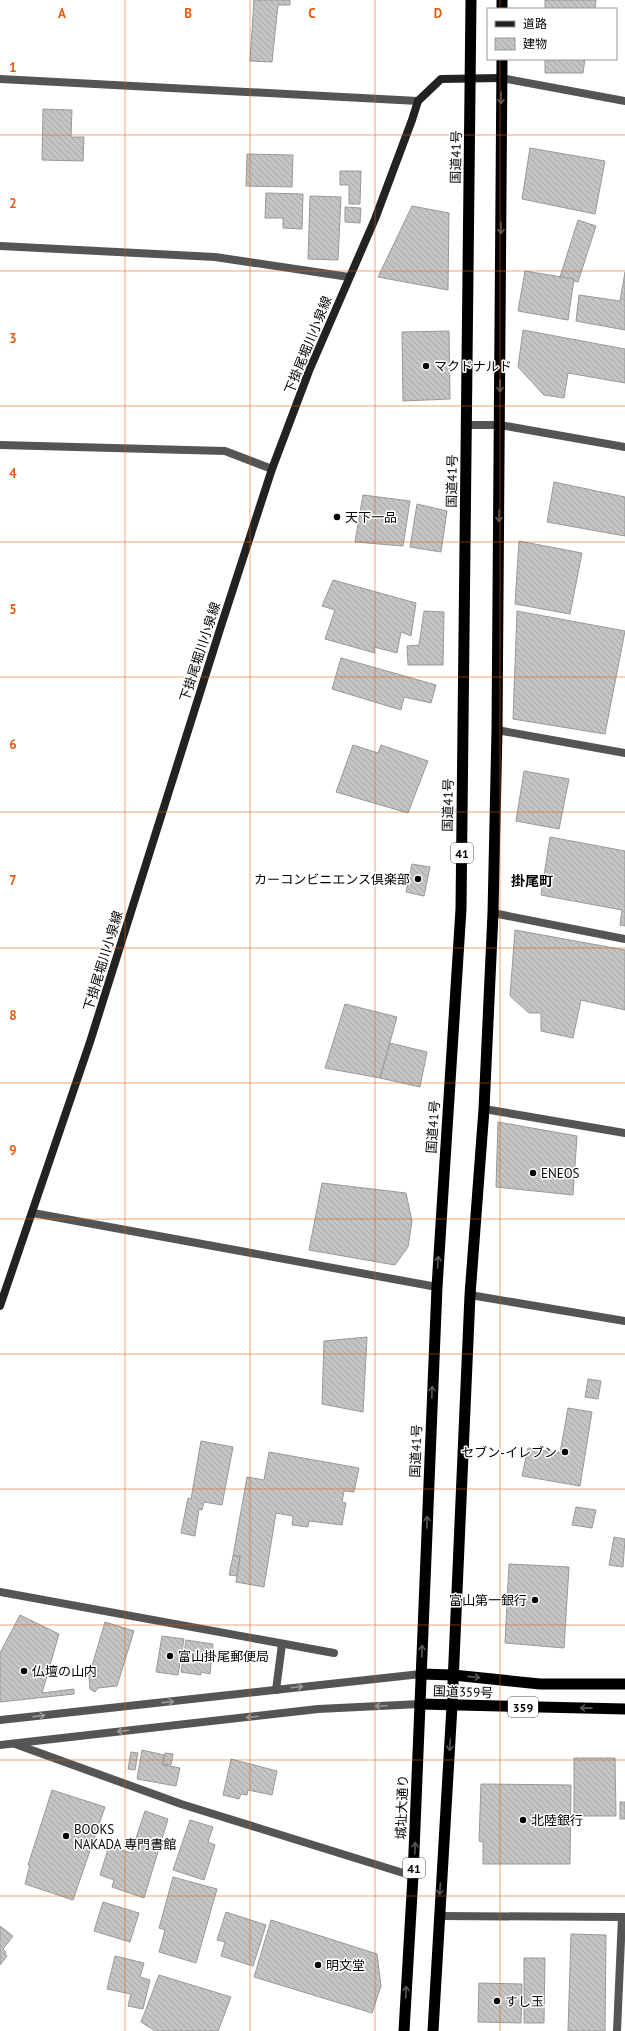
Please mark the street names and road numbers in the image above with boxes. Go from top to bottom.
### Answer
street label: 国道41号 [447,130,465,184]
street label: 下掛尾堀川小泉線 [281,294,335,396]
street label: 国道41号 [443,454,461,508]
street label: 下掛尾堀川小泉線 [176,600,224,704]
street label: 国道41号 [439,778,457,832]
road number: 41 [451,843,473,863]
street label: 下掛尾堀川小泉線 [80,909,126,1013]
street label: 国道41号 [423,1100,443,1154]
street label: 国道41号 [407,1424,425,1478]
street label: 国道359号 [433,1682,493,1702]
road number: 359 [508,1697,538,1717]
street label: 城址大通り [392,1774,412,1840]
road number: 41 [403,1858,425,1878]

